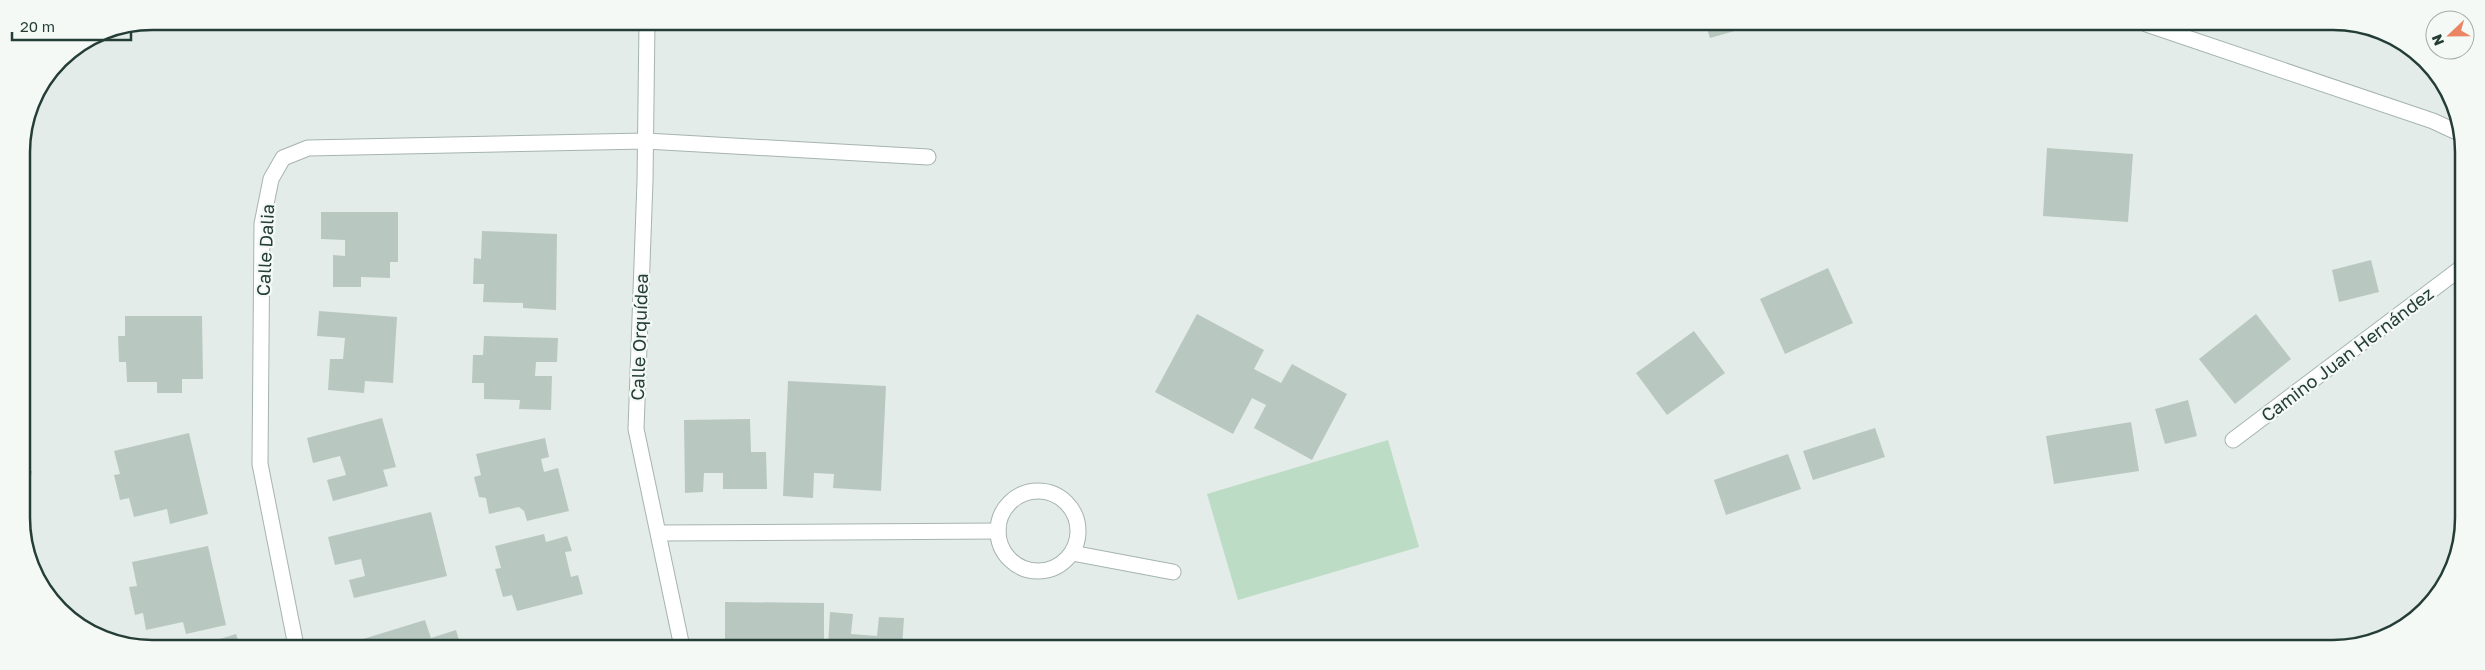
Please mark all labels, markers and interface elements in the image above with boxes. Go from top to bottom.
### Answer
scale bar [12,10,131,42]
north arrow [2425,10,2475,60]
text: 20 m [20,17,55,35]
text: N [2428,32,2447,48]
street label: Calle Dalia [252,203,278,297]
street label: Calle Orquídea [626,273,652,401]
street label: Camino Juan Hernández [2256,282,2438,426]

